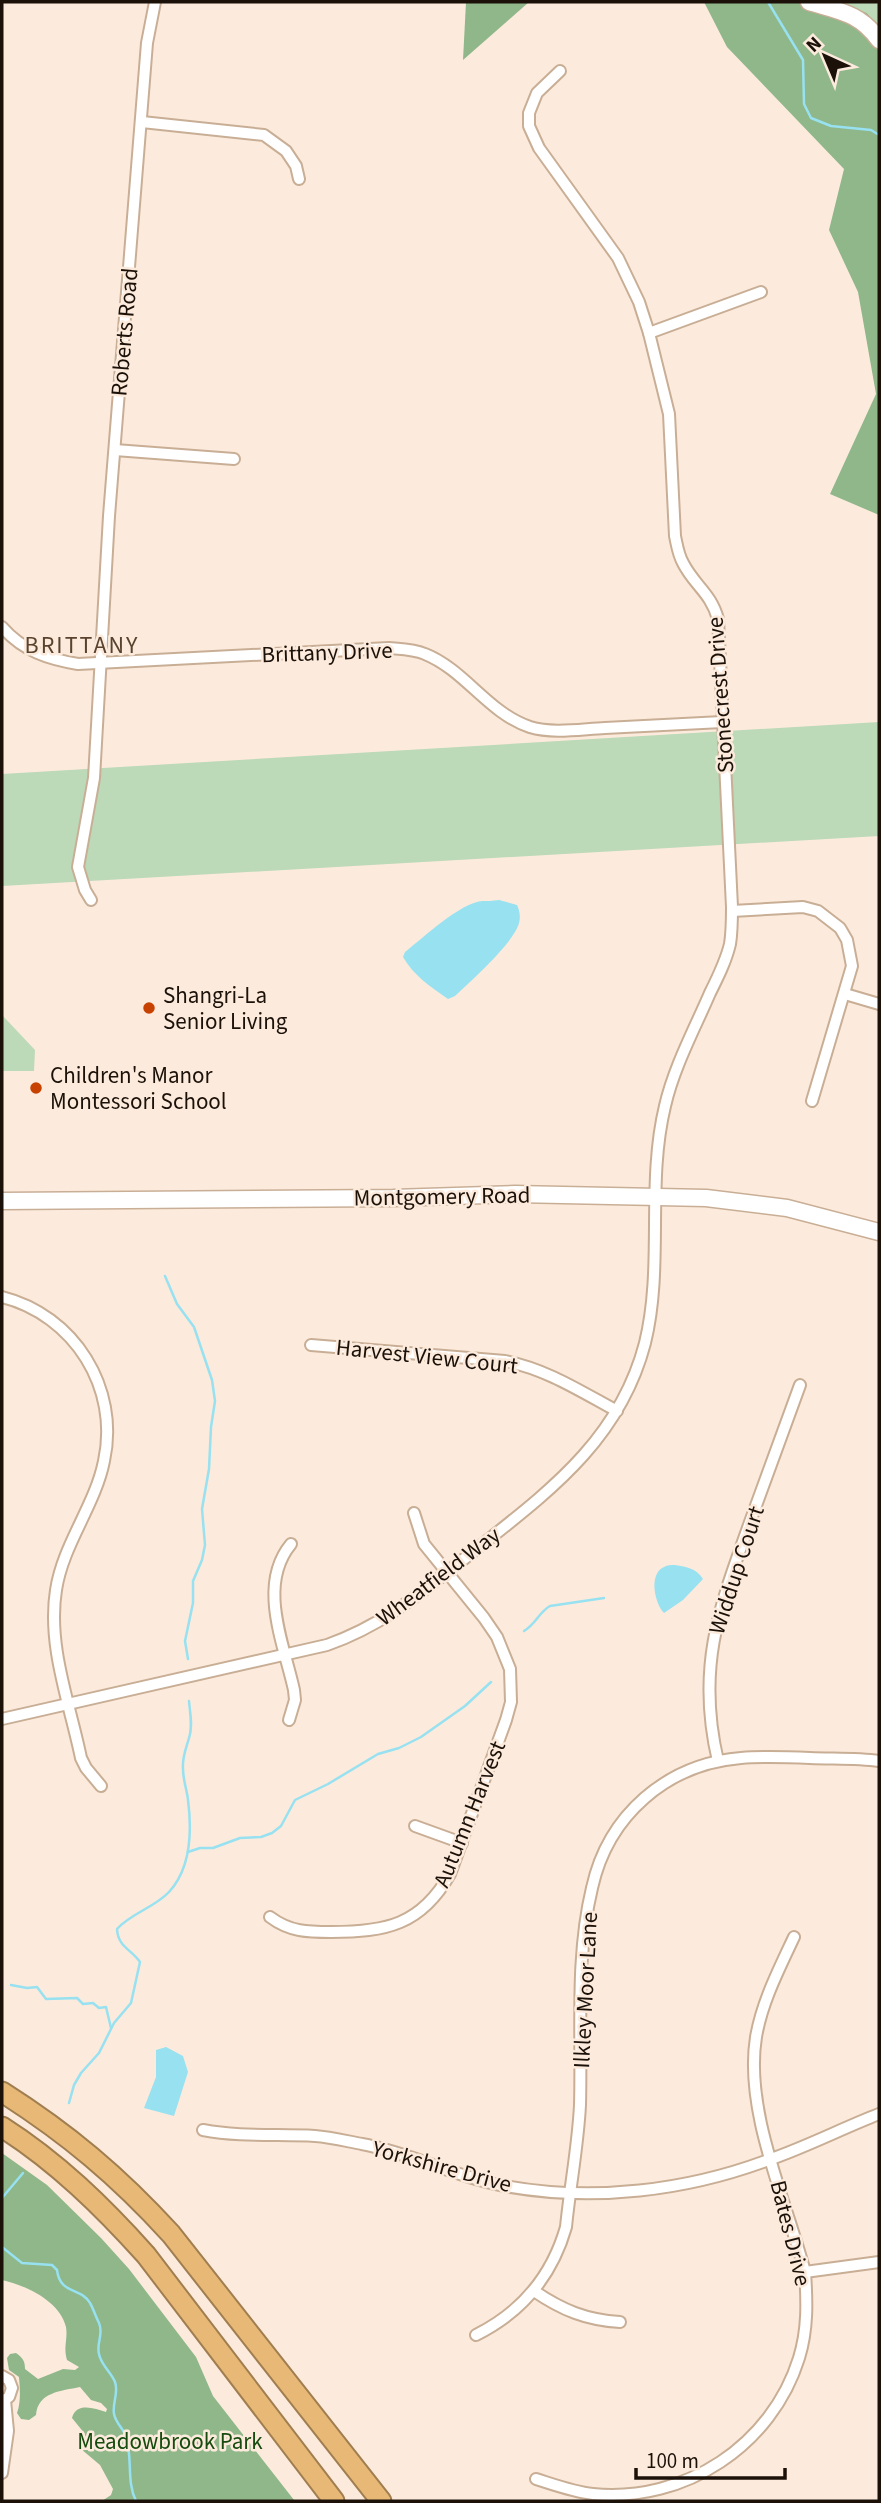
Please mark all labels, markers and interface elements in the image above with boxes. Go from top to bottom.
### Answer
north arrow [790,21,860,91]
text: N [800,31,828,59]
street label: Roberts Road [102,267,147,398]
street label: Stonecrest Drive [699,616,742,774]
district label: BRITTANY [25,628,139,663]
street label: Brittany Drive [261,634,393,671]
place label: Shangri-La Senior Living [163,979,288,1038]
marker: Shangri-La Senior Living [141,1000,157,1016]
place label: Children's Manor Montessori School [50,1059,227,1118]
marker: Children's Manor Montessori School [28,1080,44,1096]
street label: Montgomery Road [353,1178,531,1215]
street label: Harvest View Court [334,1331,520,1382]
street label: Widdup Court [700,1502,773,1639]
street label: Wheatfield Way [369,1519,507,1634]
street label: Autumn Harvest [425,1736,514,1892]
street label: Ilkley Moor Lane [565,1911,606,2069]
street label: Yorkshire Drive [367,2132,515,2201]
street label: Bates Drive [761,2177,820,2289]
park label: Meadowbrook Park [77,2425,263,2458]
scale bar [636,2436,785,2480]
text: 100 m [646,2446,699,2476]

